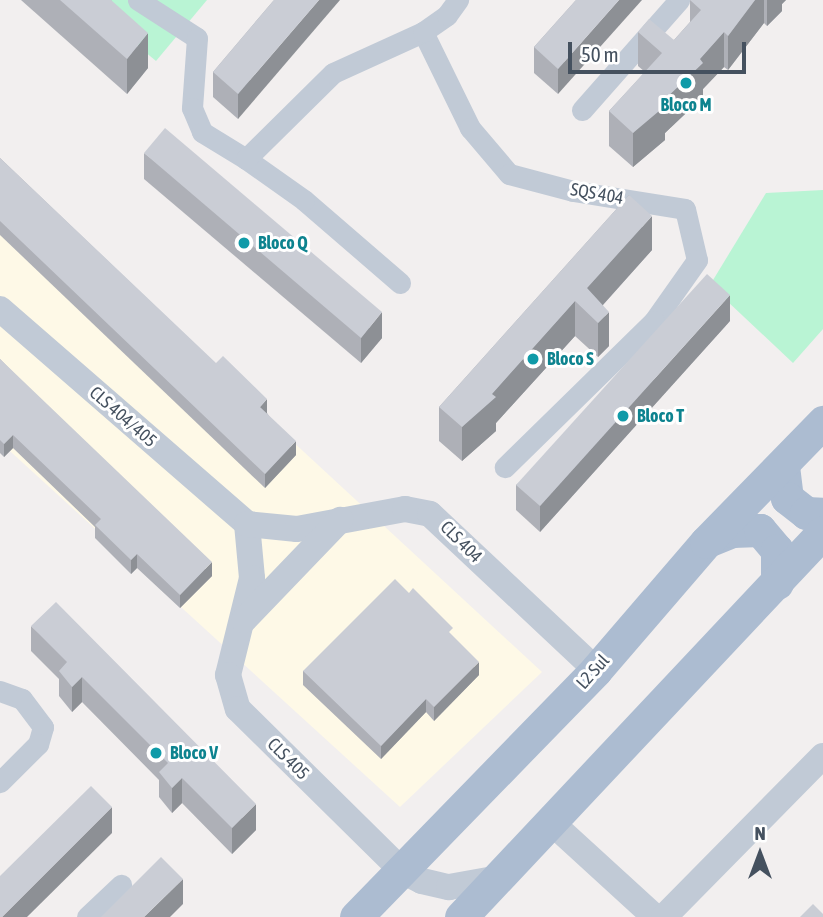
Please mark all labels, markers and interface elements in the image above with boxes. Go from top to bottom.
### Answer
scale bar [571,28,750,72]
text: 50 m [581,42,619,66]
marker: Bloco M [678,75,694,91]
place label: Bloco M [660,94,712,116]
street label: SQS 404 [569,179,625,209]
place label: Bloco Q [258,232,308,254]
marker: Bloco Q [236,235,252,251]
place label: Bloco S [547,348,594,370]
marker: Bloco S [525,351,541,367]
street label: CLS 404/405 [85,382,161,452]
place label: Bloco T [637,405,684,427]
marker: Bloco T [615,408,631,424]
street label: CLS 404 [436,517,486,567]
street label: L2 Sul [572,650,614,694]
street label: CLS 405 [263,734,313,784]
place label: Bloco V [170,742,218,764]
marker: Bloco V [148,745,164,761]
north arrow [725,819,795,889]
text: N [754,822,766,844]

